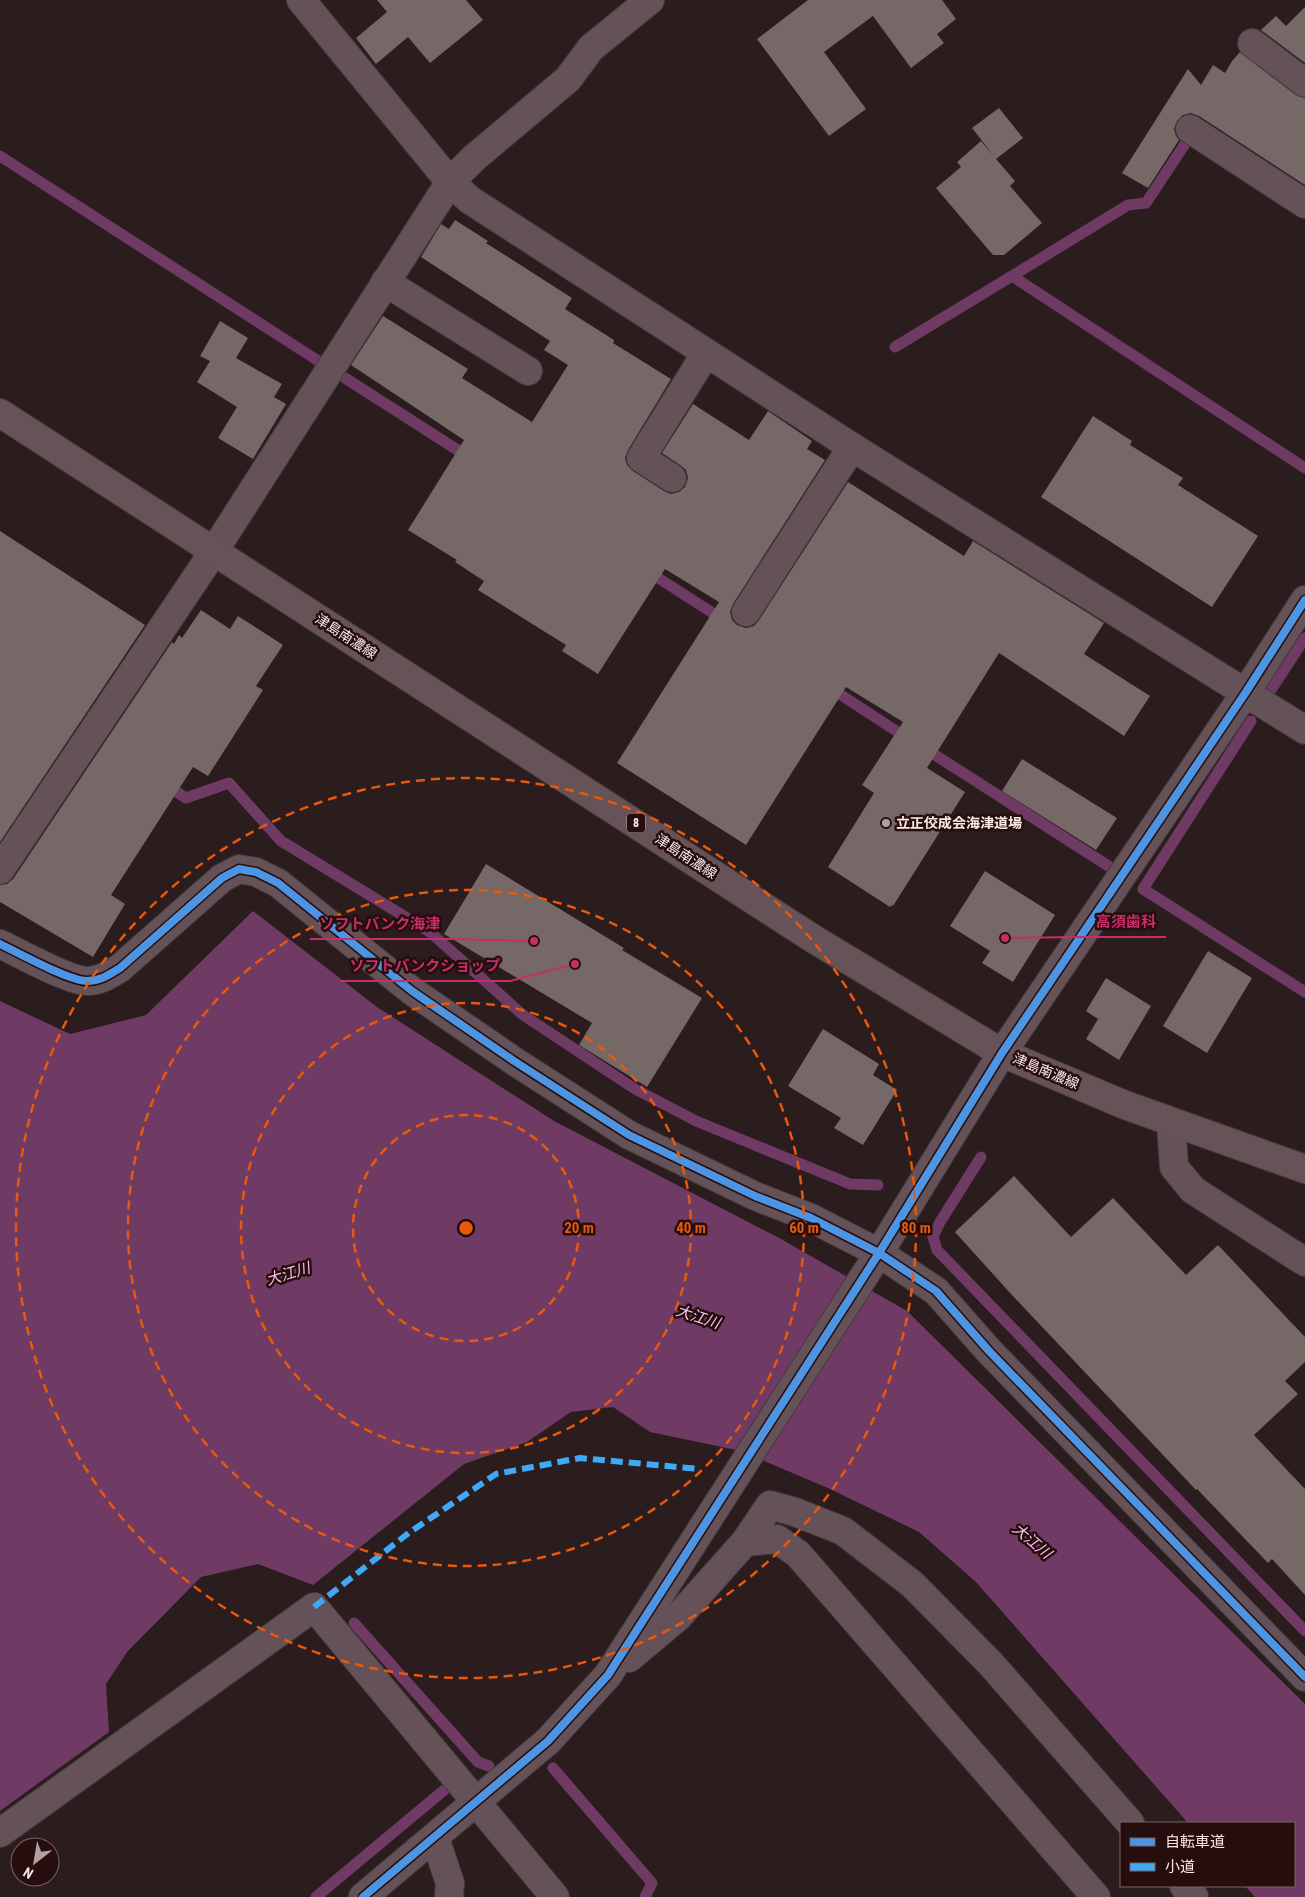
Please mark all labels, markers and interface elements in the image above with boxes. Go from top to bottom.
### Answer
street label: 津島南濃線 [312,610,380,662]
road number: 8 [627,814,645,832]
place label: 立正佼成会海津道場 [896,815,1022,831]
marker: 立正佼成会海津道場 [880,817,892,829]
street label: 津島南濃線 [652,830,720,882]
callout: 高須歯科 [1086,907,1166,937]
callout: ソフトバンク海津 [310,909,450,939]
text: 高須歯科 [1096,913,1156,931]
text: ソフトバンク海津 [320,915,440,933]
callout: ソフトバンクショップ [340,951,510,981]
text: ソフトバンクショップ [350,957,500,975]
street label: 津島南濃線 [1011,1050,1081,1092]
centre of rings [457,1219,475,1237]
text: 20 m [564,1219,594,1237]
text: 40 m [676,1219,706,1237]
text: 60 m [789,1219,819,1237]
text: 80 m [901,1219,931,1237]
water label: 大江川 [264,1258,314,1289]
water label: 大江川 [674,1301,724,1333]
water label: 大江川 [1009,1520,1057,1564]
legend [1120,1822,1295,1887]
text: 自転車道 [1165,1833,1225,1851]
north arrow [10,1837,60,1887]
text: 小道 [1165,1858,1195,1876]
text: N [21,1864,36,1882]

